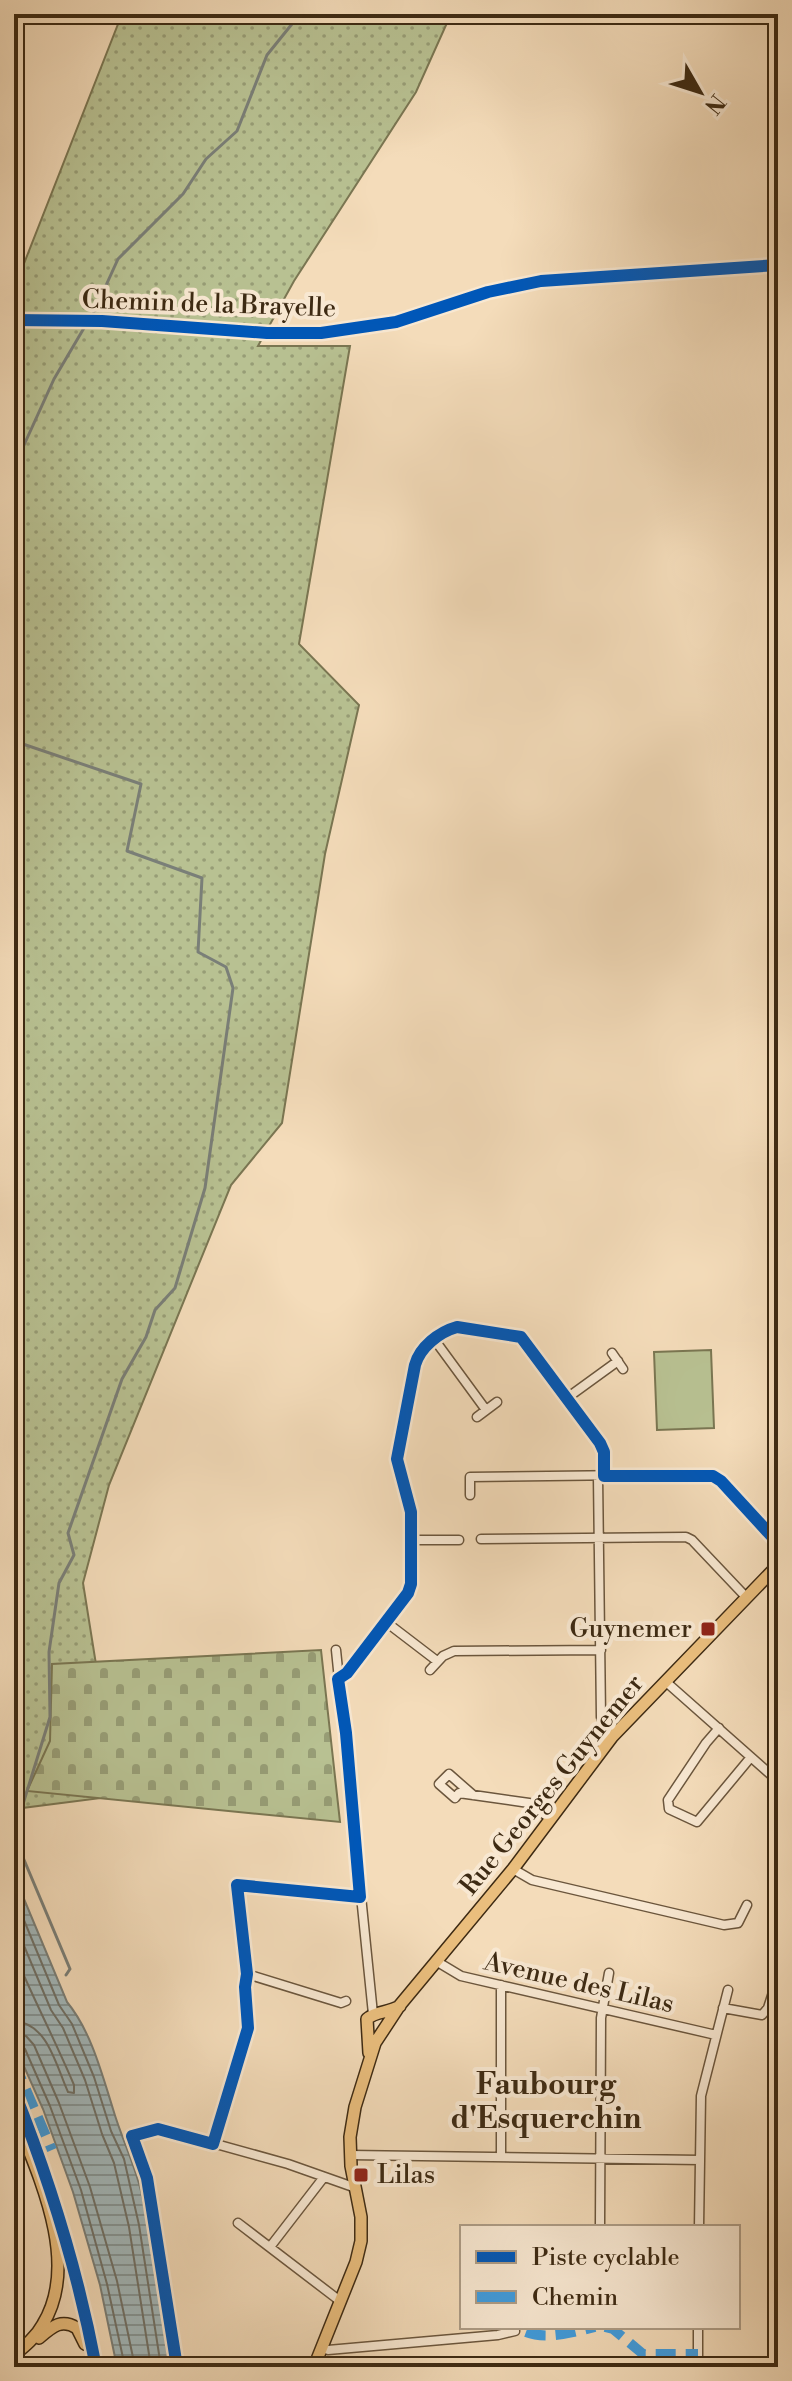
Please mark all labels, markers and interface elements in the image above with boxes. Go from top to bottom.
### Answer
north arrow [660,52,740,132]
text: N [698,88,730,119]
street label: Chemin de la Brayelle [81,284,337,324]
place label: Guynemer [570,1613,692,1645]
marker: Guynemer [699,1620,717,1638]
street label: Rue Georges Guynemer [453,1668,651,1902]
street label: Avenue des Lilas [480,1945,677,2020]
district label: Faubourg d'Esquerchin [450,2066,642,2138]
place label: Lilas [377,2159,435,2191]
marker: Lilas [352,2166,370,2184]
legend [460,2225,740,2329]
text: Piste cyclable [532,2243,680,2273]
text: Chemin [532,2283,618,2313]

